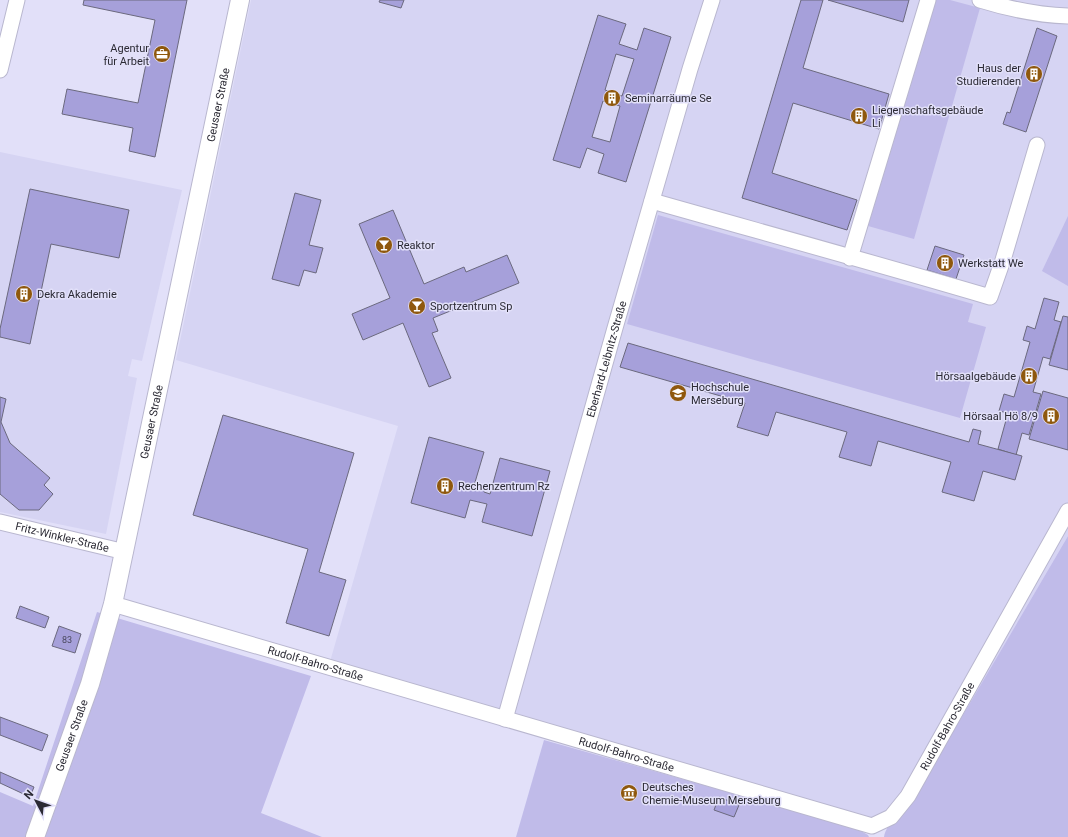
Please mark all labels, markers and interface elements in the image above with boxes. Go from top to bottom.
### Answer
place label: Agentur für Arbeit [103,42,149,68]
office icon: Agentur für Arbeit [152,44,172,64]
place label: Haus der Studierenden [956,62,1021,88]
building icon: Haus der Studierenden [1024,64,1044,84]
street label: Geusaer Straße [204,66,233,143]
building icon: Seminarräume Se [602,88,622,108]
place label: Seminarräume Se [625,92,712,105]
place label: Liegenschaftsgebäude Li [872,104,984,130]
building icon: Liegenschaftsgebäude Li [849,106,869,126]
bar icon: Reaktor [374,235,394,255]
place label: Reaktor [397,239,435,252]
building icon: Werkstatt We [935,253,955,273]
place label: Werkstatt We [958,257,1024,270]
building icon: Dekra Akademie [14,284,34,304]
place label: Dekra Akademie [37,288,117,301]
bar icon: Sportzentrum Sp [407,296,427,316]
street label: Eberhard-Leibnitz-Straße [584,299,630,419]
place label: Sportzentrum Sp [430,300,512,313]
building icon: Hörsaalgebäude [1019,366,1039,386]
place label: Hörsaalgebäude [936,370,1016,383]
place label: Hochschule Merseburg [691,381,749,407]
school or university icon: Hochschule Merseburg [668,383,688,403]
street label: Geusaer Straße [138,384,166,460]
building icon: Hörsaal Hö 8/9 [1041,406,1061,426]
place label: Hörsaal Hö 8/9 [963,410,1038,423]
building icon: Rechenzentrum Rz [435,476,455,496]
place label: Rechenzentrum Rz [458,480,550,493]
street label: Fritz-Winkler-Straße [14,520,110,555]
house number: 83 [62,635,72,645]
street label: Rudolf-Bahro-Straße [266,644,365,684]
street label: Rudolf-Bahro-Straße [918,680,978,773]
street label: Geusaer Straße [53,698,91,773]
street label: Rudolf-Bahro-Straße [577,735,676,775]
north arrow [16,781,56,821]
place label: Deutsches Chemie-Museum Merseburg [642,781,781,807]
museum icon: Deutsches Chemie-Museum Merseburg [619,783,639,803]
text: N [21,787,36,802]

